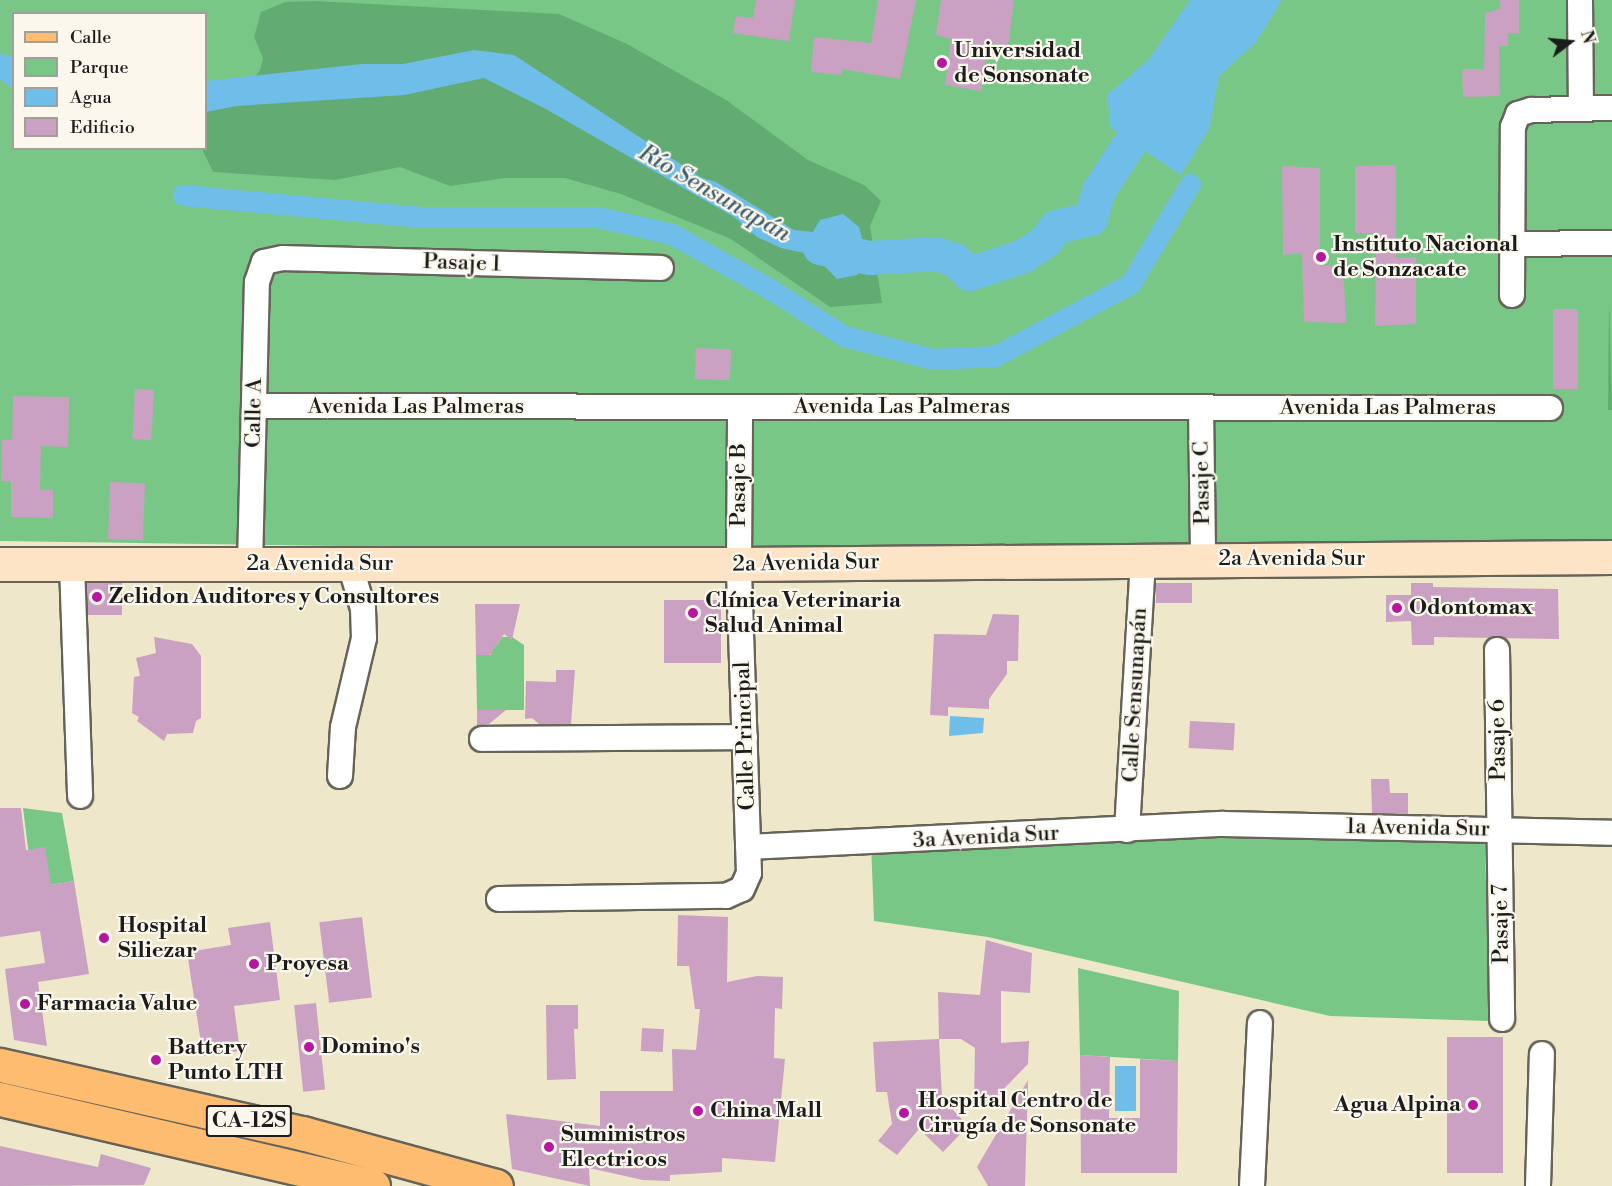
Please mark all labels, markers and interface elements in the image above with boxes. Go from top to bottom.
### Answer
legend [12,12,207,150]
north arrow [1540,12,1600,72]
text: Calle [70,26,111,49]
text: N [1576,28,1599,46]
place label: Universidad de Sonsonate [954,37,1090,88]
text: Parque [70,56,129,79]
marker: Universidad de Sonsonate [935,56,949,70]
text: Agua [70,86,112,109]
text: Edificio [70,116,135,139]
water label: Río Sensunapán [633,139,795,249]
place label: Instituto Nacional de Sonzacate [1333,231,1518,282]
street label: Pasaje 1 [423,248,501,278]
marker: Instituto Nacional de Sonzacate [1314,250,1328,264]
street label: Calle A [240,378,268,448]
street label: Avenida Las Palmeras [308,394,524,420]
street label: Avenida Las Palmeras [794,394,1010,420]
street label: Avenida Las Palmeras [1280,395,1496,421]
street label: Pasaje C [1188,441,1216,525]
street label: Pasaje B [726,443,752,527]
street label: 2a Avenida Sur [1218,546,1366,572]
street label: 2a Avenida Sur [732,549,880,577]
street label: 2a Avenida Sur [246,551,394,577]
place label: Zelidon Auditores y Consultores [109,584,439,610]
place label: Clínica Veterinaria Salud Animal [705,587,901,638]
marker: Zelidon Auditores y Consultores [90,590,104,604]
place label: Odontomax [1409,595,1533,621]
marker: Odontomax [1390,601,1404,615]
marker: Clínica Veterinaria Salud Animal [686,606,700,620]
street label: Calle Sensunapán [1117,607,1153,783]
street label: Calle Principal [729,661,761,811]
street label: Pasaje 6 [1484,699,1512,781]
street label: 1a Avenida Sur [1346,814,1490,842]
street label: 3a Avenida Sur [912,820,1060,854]
street label: Pasaje 7 [1487,884,1515,964]
place label: Hospital Siliezar [118,912,207,963]
marker: Hospital Siliezar [95,929,113,947]
place label: Proyesa [266,951,349,977]
marker: Proyesa [247,957,261,971]
place label: Farmacia Value [37,991,197,1017]
marker: Farmacia Value [18,997,32,1011]
place label: Battery Punto LTH [168,1034,283,1086]
place label: Domino's [321,1034,420,1060]
marker: Domino's [302,1040,316,1054]
marker: Battery Punto LTH [149,1053,163,1067]
place label: Hospital Centro de Cirugía de Sonsonate [918,1087,1136,1138]
place label: Agua Alpina [1334,1092,1461,1118]
place label: China Mall [710,1098,822,1124]
marker: Agua Alpina [1466,1098,1480,1112]
road number: CA-12S [206,1103,292,1139]
marker: China Mall [691,1104,705,1118]
marker: Hospital Centro de Cirugía de Sonsonate [895,1104,913,1122]
place label: Suministros Electricos [561,1121,685,1172]
marker: Suministros Electricos [542,1140,556,1154]

